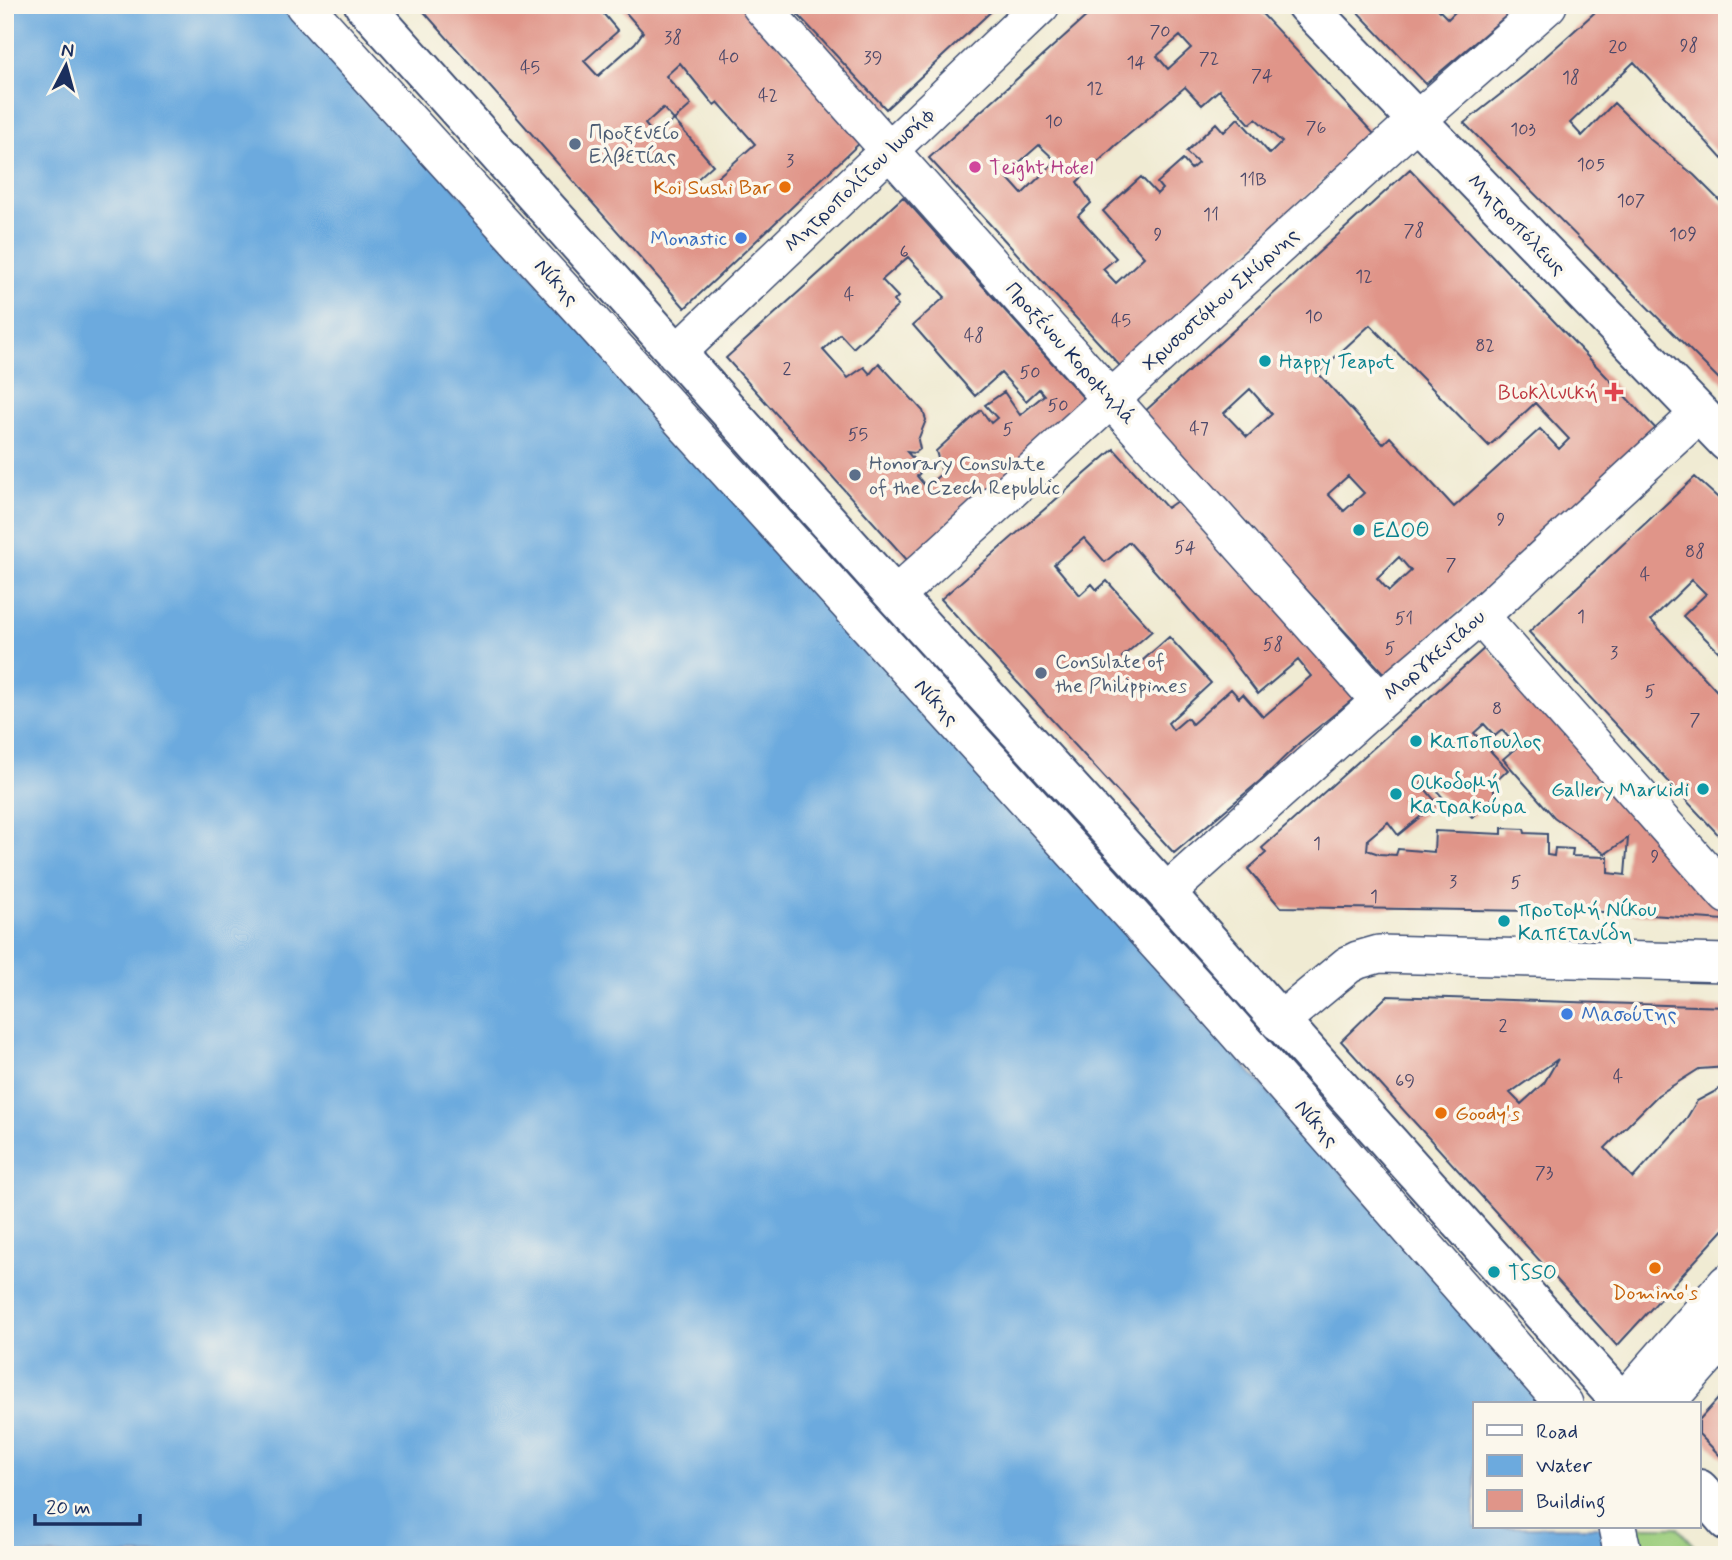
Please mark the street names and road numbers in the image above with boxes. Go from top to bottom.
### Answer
street label: Μητροπολίτου Ιωσήφ [778,100,941,259]
street label: Μητροπόλεως [1461,168,1572,282]
street label: Χρυσοστόμου Σμύρνης [1136,222,1305,378]
street label: Νίκης [528,253,585,312]
street label: Προξένου Κορομηλά [998,275,1143,431]
street label: Μοργκεντάου [1378,604,1492,708]
street label: Νίκης [908,673,965,732]
street label: Νίκης [1288,1094,1345,1153]

